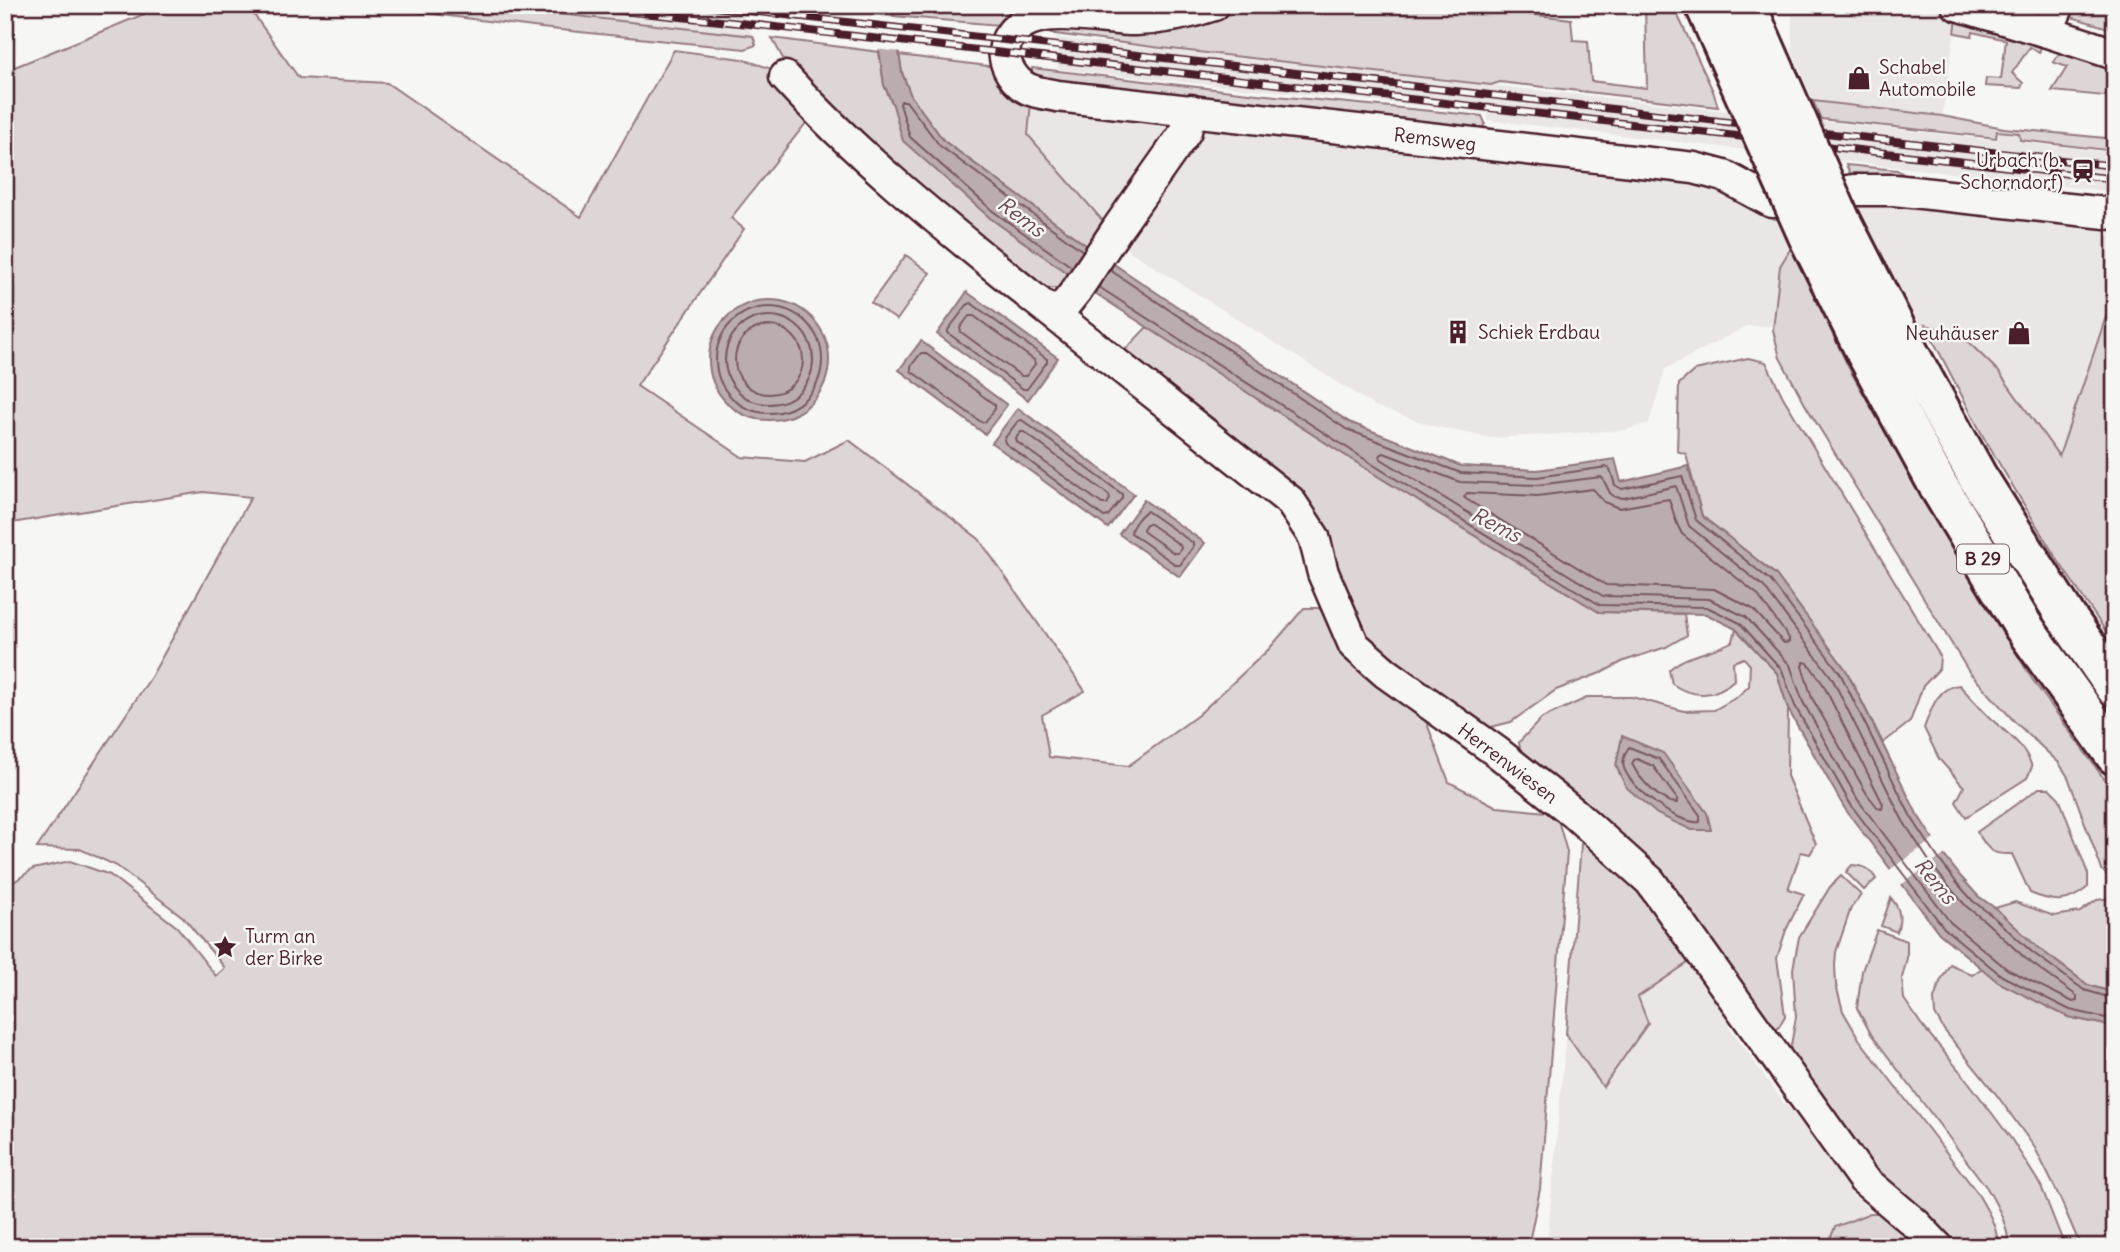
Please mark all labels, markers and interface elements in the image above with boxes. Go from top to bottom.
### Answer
place label: Schabel Automobile [1879,55,1976,101]
shop icon: Schabel Automobile [1845,64,1873,92]
street label: Remsweg [1392,122,1478,156]
place label: Urbach (b. Schorndorf) [1960,148,2063,194]
station icon: Urbach (b. Schorndorf) [2069,157,2097,185]
water label: Rems [992,190,1051,244]
building icon: Schiek Erdbau [1444,318,1472,346]
shop icon: Neuhäuser [2005,319,2033,347]
place label: Schiek Erdbau [1478,320,1600,344]
place label: Neuhäuser [1905,321,1999,345]
water label: Rems [1467,501,1527,549]
road number: B 29 [1957,544,2009,574]
street label: Herrenwiesen [1453,718,1563,808]
water label: Rems [1908,852,1963,911]
place label: Turm an der Birke [245,924,323,970]
place icon: Turm an der Birke [211,933,239,961]

